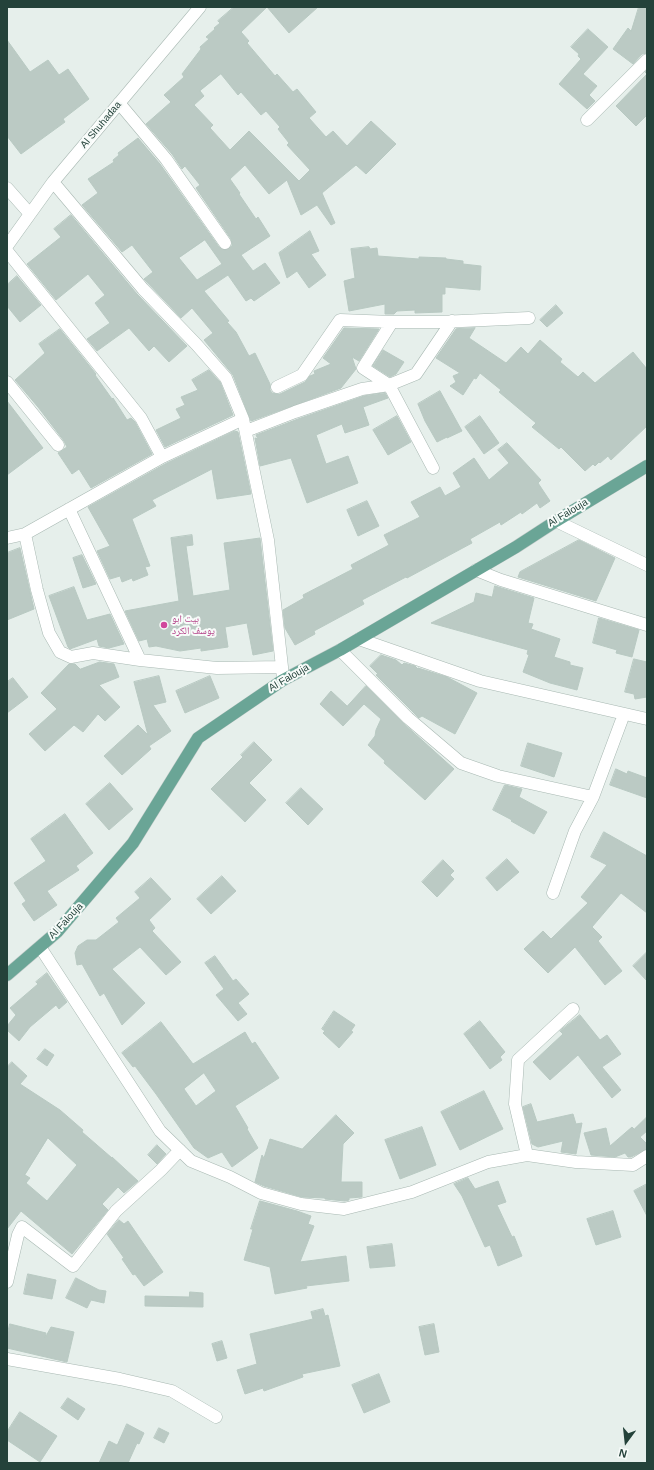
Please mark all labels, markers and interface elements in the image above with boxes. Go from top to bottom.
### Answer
street label: Al Shuhadaa [78,99,124,151]
street label: Al Falouja [546,496,590,530]
place label: بيت ابو يوسف الكرد [172,613,215,636]
marker: بيت ابو يوسف الكرد [159,620,169,630]
street label: Al Falouja [267,662,311,694]
street label: Al Falouja [46,901,86,941]
north arrow [606,1422,646,1462]
text: N [618,1447,628,1460]

